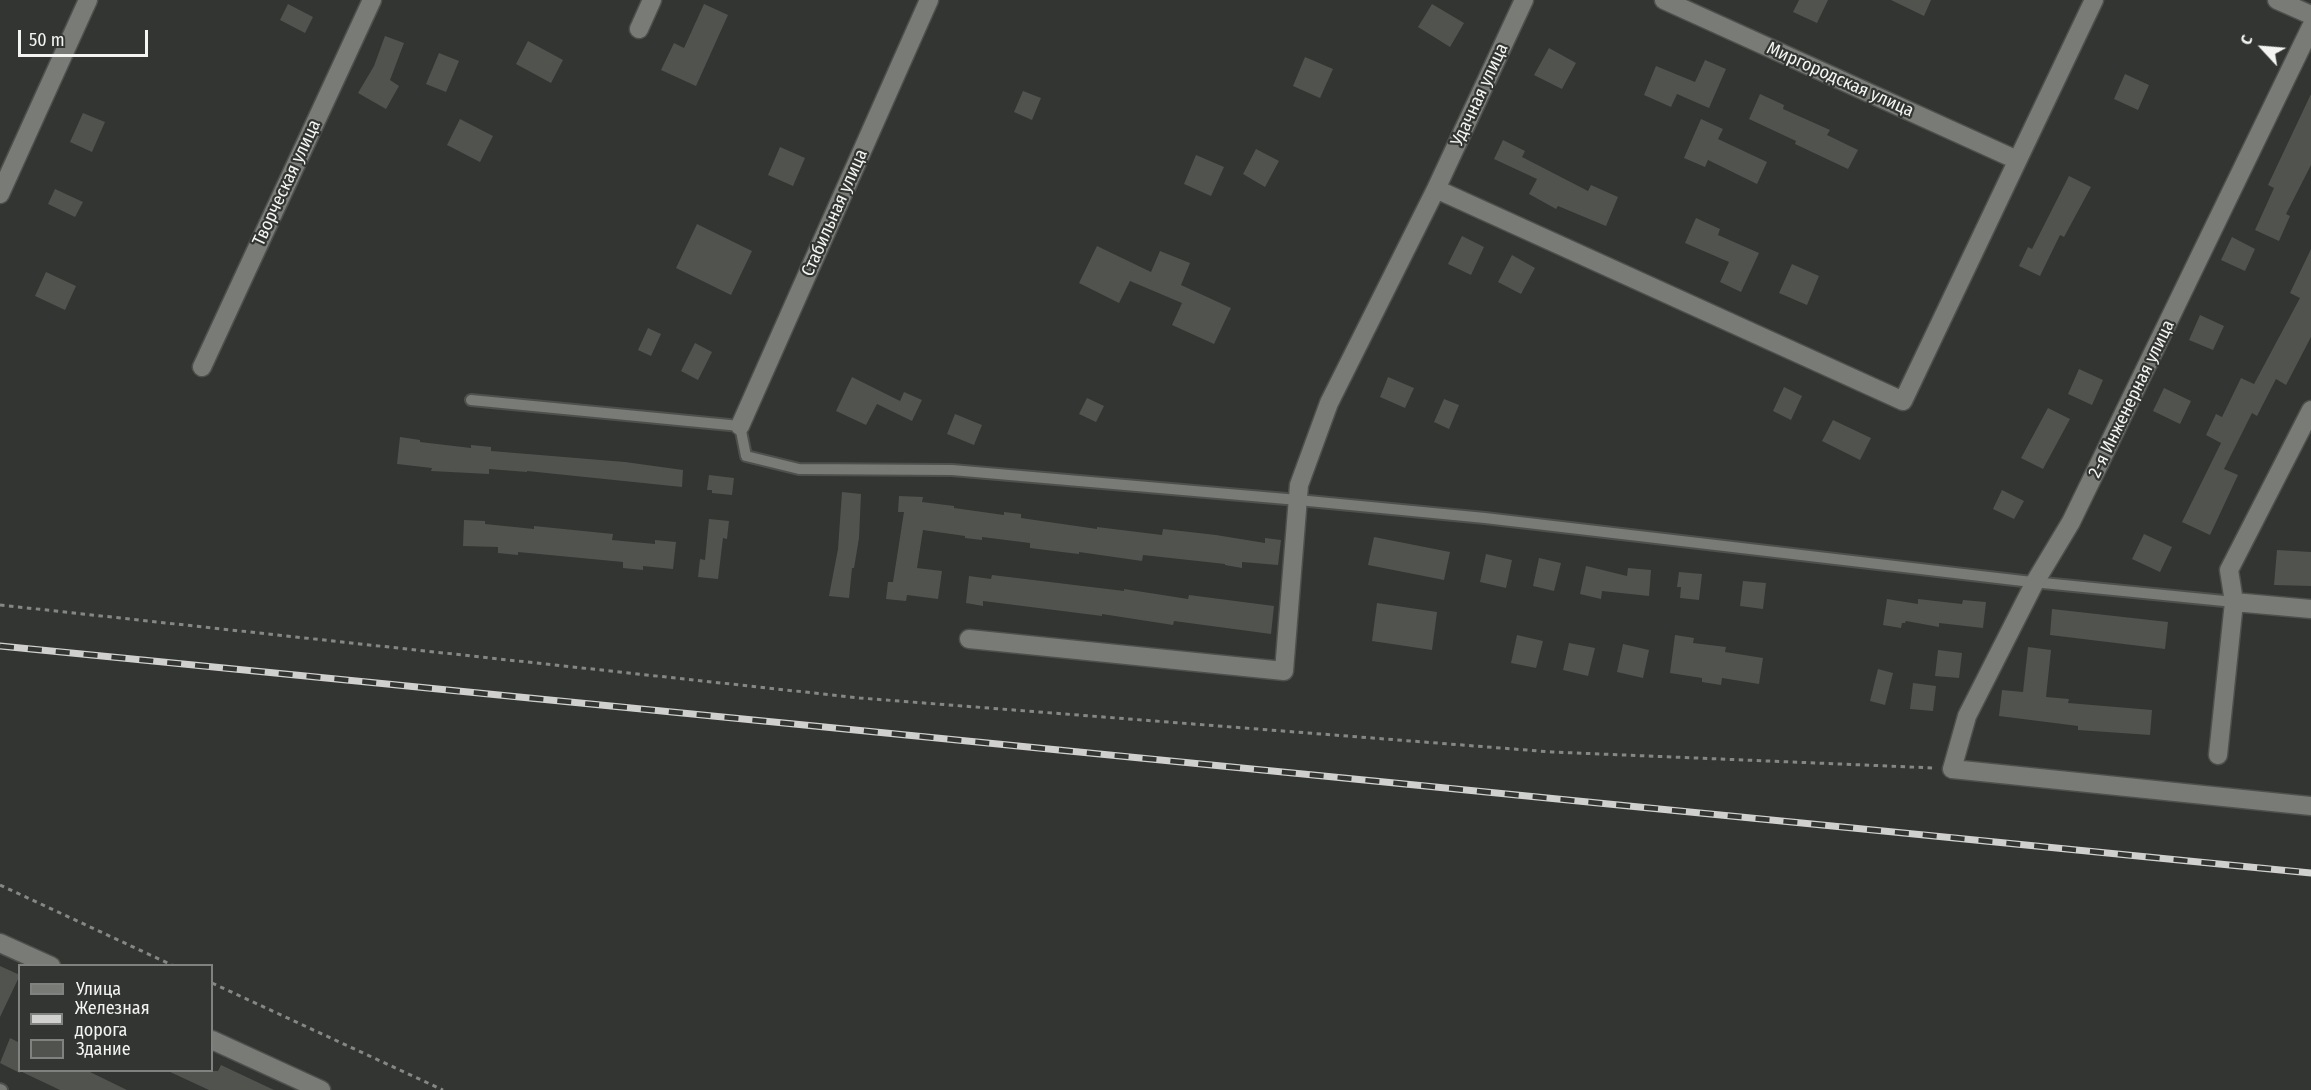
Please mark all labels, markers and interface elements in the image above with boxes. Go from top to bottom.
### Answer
scale bar [21,18,152,56]
north arrow [2233,18,2293,78]
text: 50 m [29,29,65,51]
text: С [2236,32,2257,48]
street label: Миргородская улица [1763,38,1917,122]
street label: Удачная улица [1447,40,1513,150]
street label: Творческая улица [248,117,326,249]
street label: Стабильная улица [797,146,873,280]
street label: 2-я Инженерная улица [2084,317,2180,481]
legend [18,964,213,1072]
text: Улица [76,978,121,1000]
text: Железная дорога [75,997,150,1041]
text: Здание [76,1038,131,1060]

